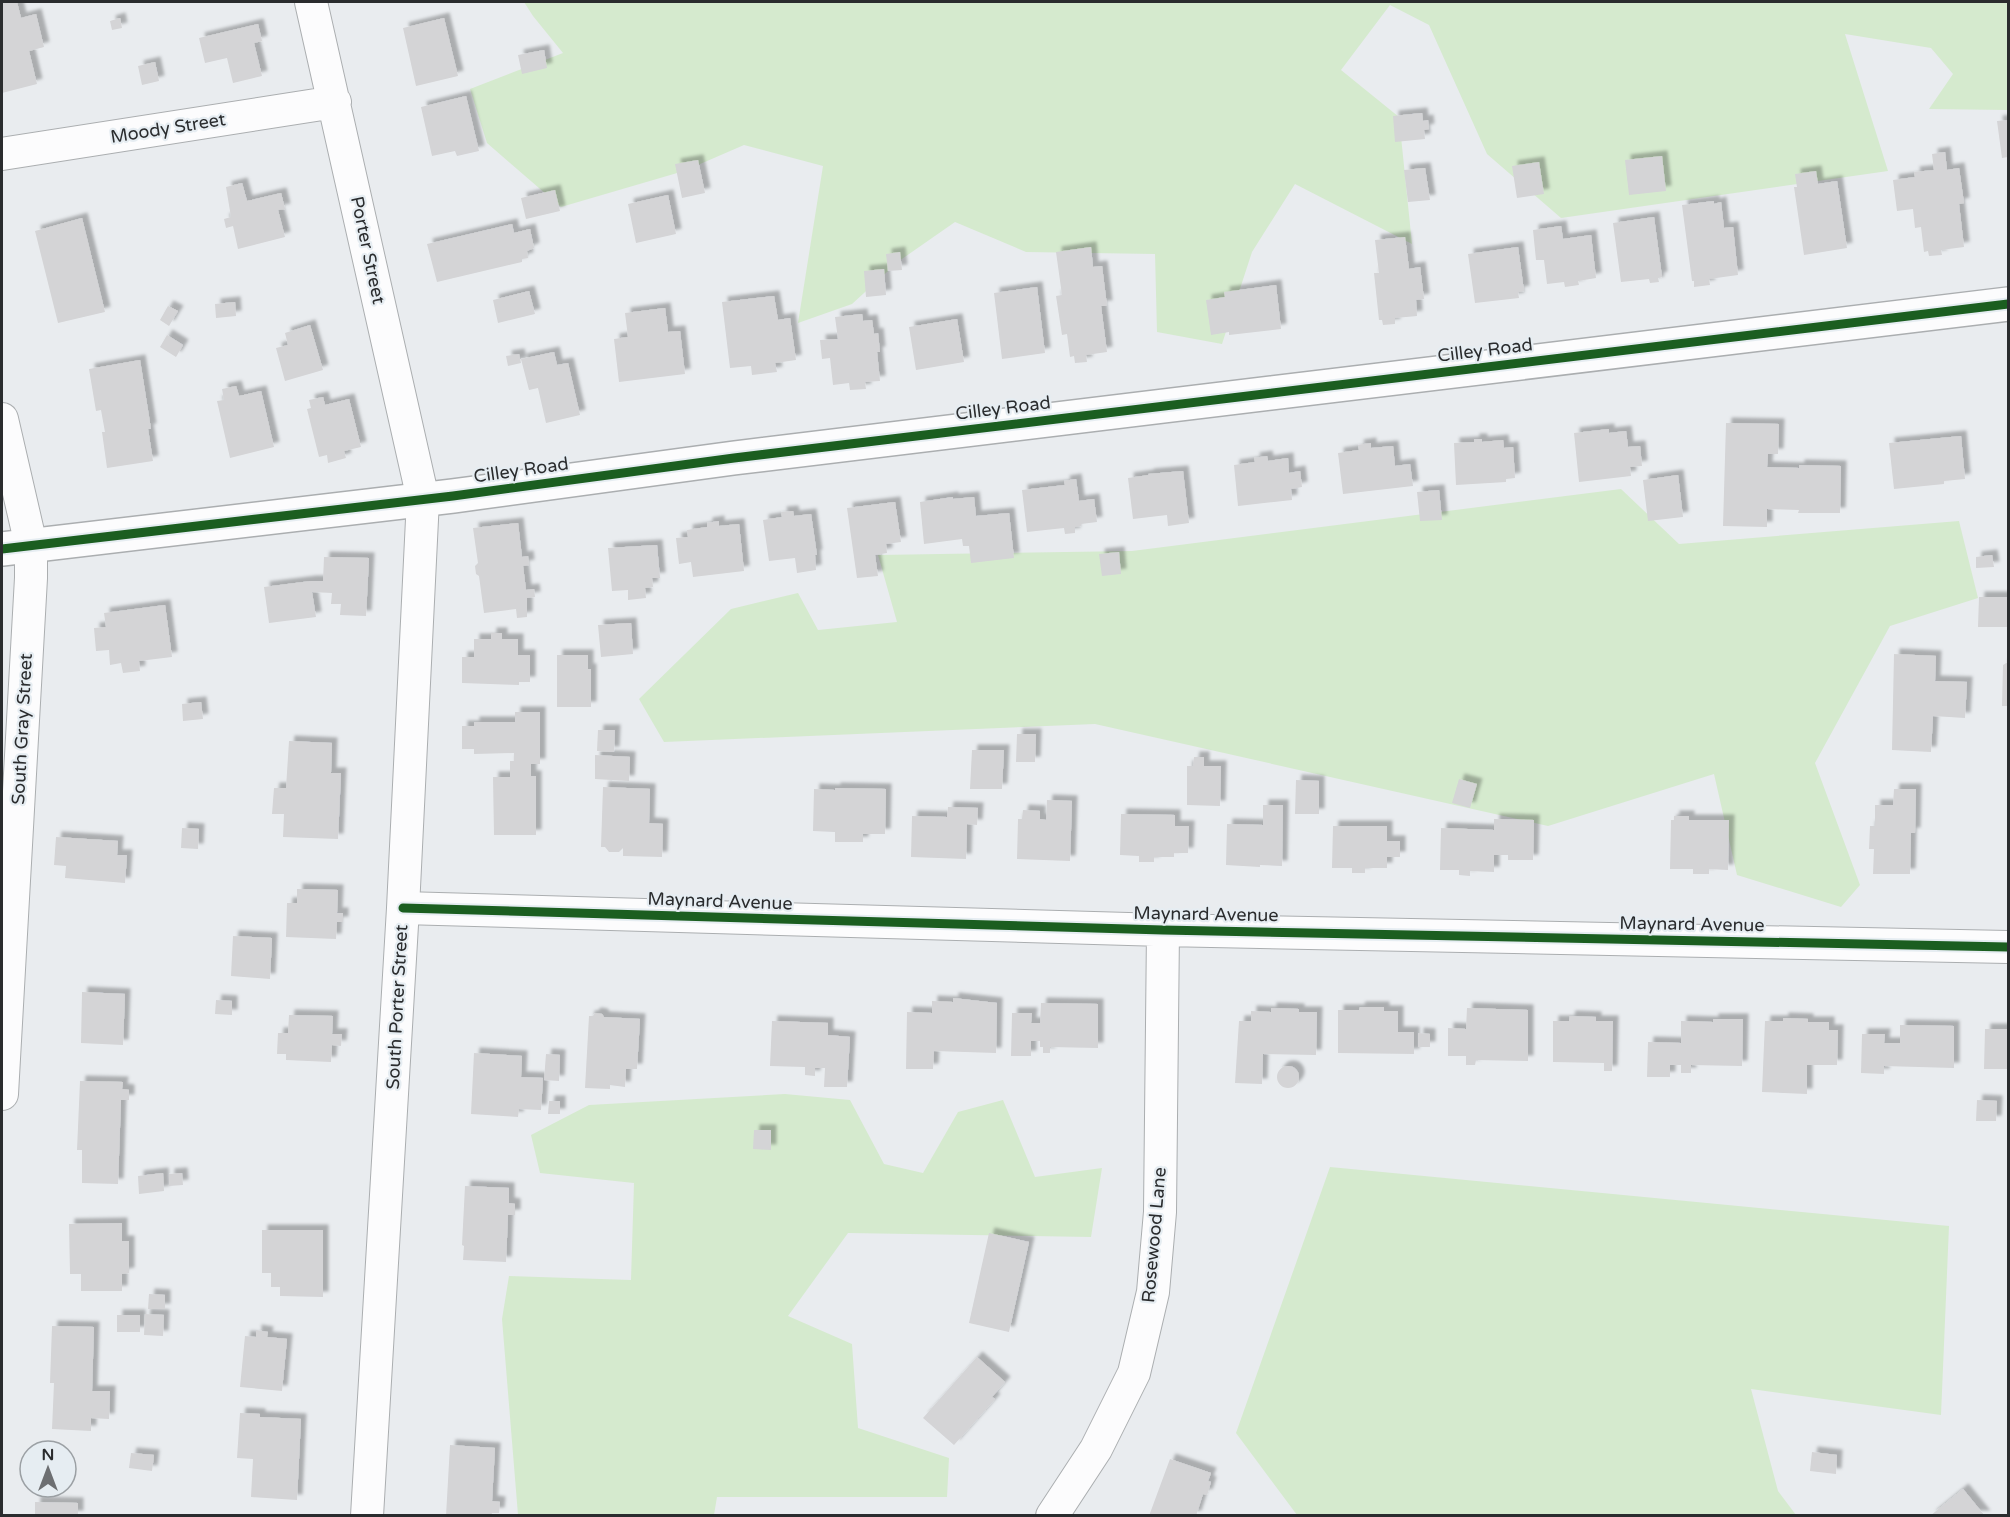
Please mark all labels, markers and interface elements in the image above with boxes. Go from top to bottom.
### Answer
street label: Moody Street [109,108,227,148]
street label: Porter Street [346,194,390,306]
street label: Cilley Road [1436,333,1534,367]
street label: Cilley Road [954,391,1052,425]
street label: Cilley Road [472,452,570,488]
street label: South Gray Street [7,653,37,805]
street label: Maynard Avenue [647,887,793,915]
street label: Maynard Avenue [1133,902,1279,926]
street label: Maynard Avenue [1619,912,1765,936]
street label: South Porter Street [382,924,412,1090]
street label: Rosewood Lane [1137,1166,1171,1304]
north arrow [18,1439,78,1499]
text: N [42,1445,54,1465]

